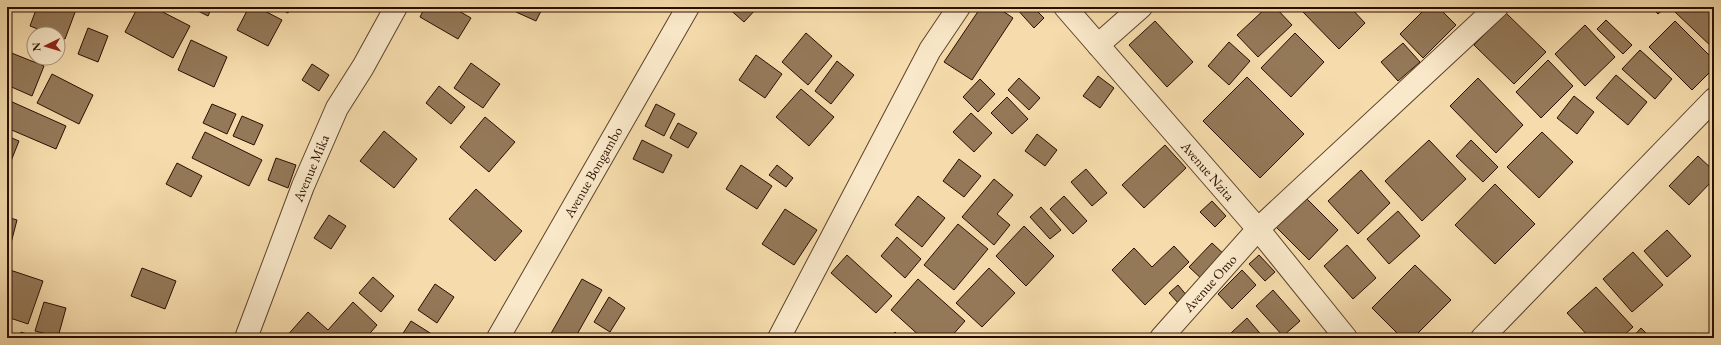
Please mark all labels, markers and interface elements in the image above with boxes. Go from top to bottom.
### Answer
north arrow [26,26,66,66]
text: N [29,42,43,52]
street label: Avenue Bongambo [559,123,626,222]
street label: Avenue Mika [288,131,333,205]
street label: Avenue Nzita [1177,137,1239,205]
street label: Avenue Omo [1179,250,1241,316]

